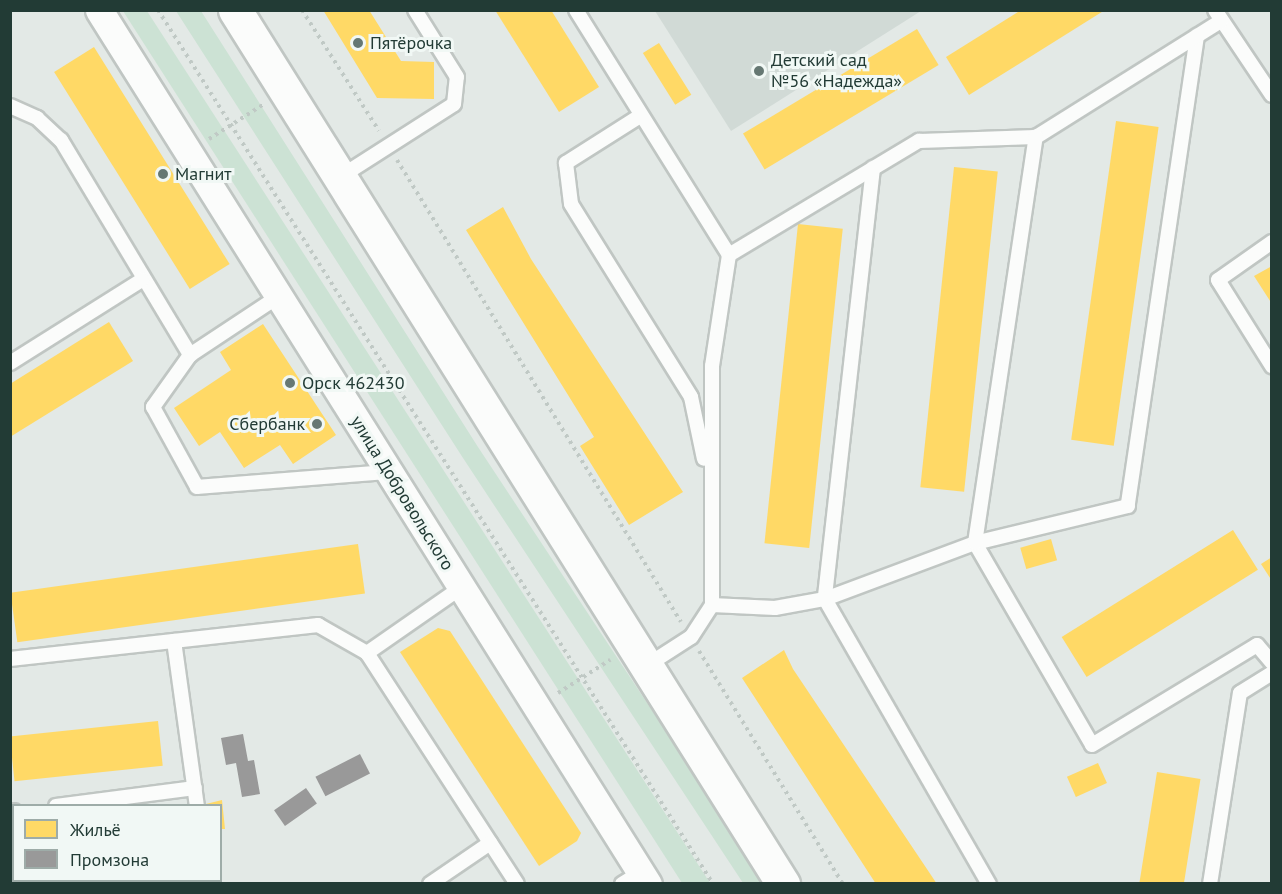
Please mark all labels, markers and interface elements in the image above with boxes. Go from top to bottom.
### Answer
place label: Пятёрочка [370,32,452,54]
marker: Пятёрочка [351,36,365,50]
place label: Детский сад №56 «Надежда» [771,50,902,92]
marker: Детский сад №56 «Надежда» [752,64,766,78]
place label: Магнит [175,163,232,185]
marker: Магнит [156,167,170,181]
place label: Орск 462430 [302,372,404,394]
marker: Орск 462430 [283,376,297,390]
street label: улица Добровольского [345,411,459,575]
place label: Сбербанк [229,413,305,435]
marker: Сбербанк [310,417,324,431]
legend [12,804,222,882]
text: Жильё [70,818,121,841]
text: Промзона [70,848,149,871]

